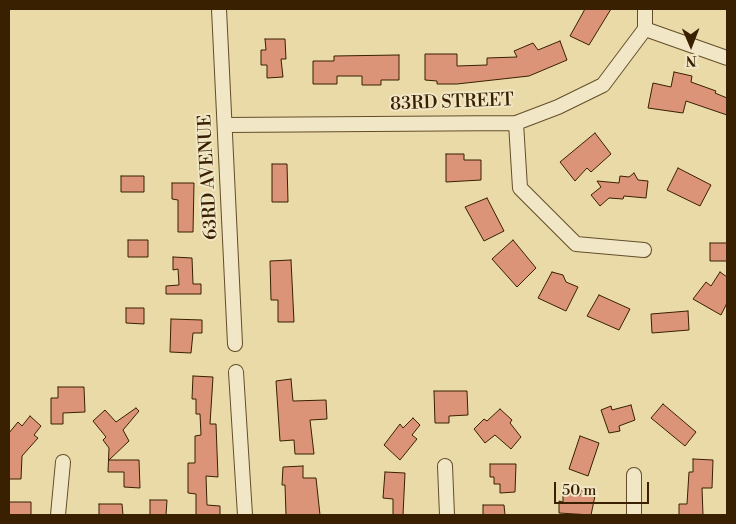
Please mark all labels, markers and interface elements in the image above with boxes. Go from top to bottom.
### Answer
north arrow [666,20,716,70]
text: N [686,51,697,69]
street label: 83RD STREET [390,90,514,116]
street label: 63RD AVENUE [195,114,223,240]
scale bar [556,472,651,504]
text: 50 m [562,481,596,500]

